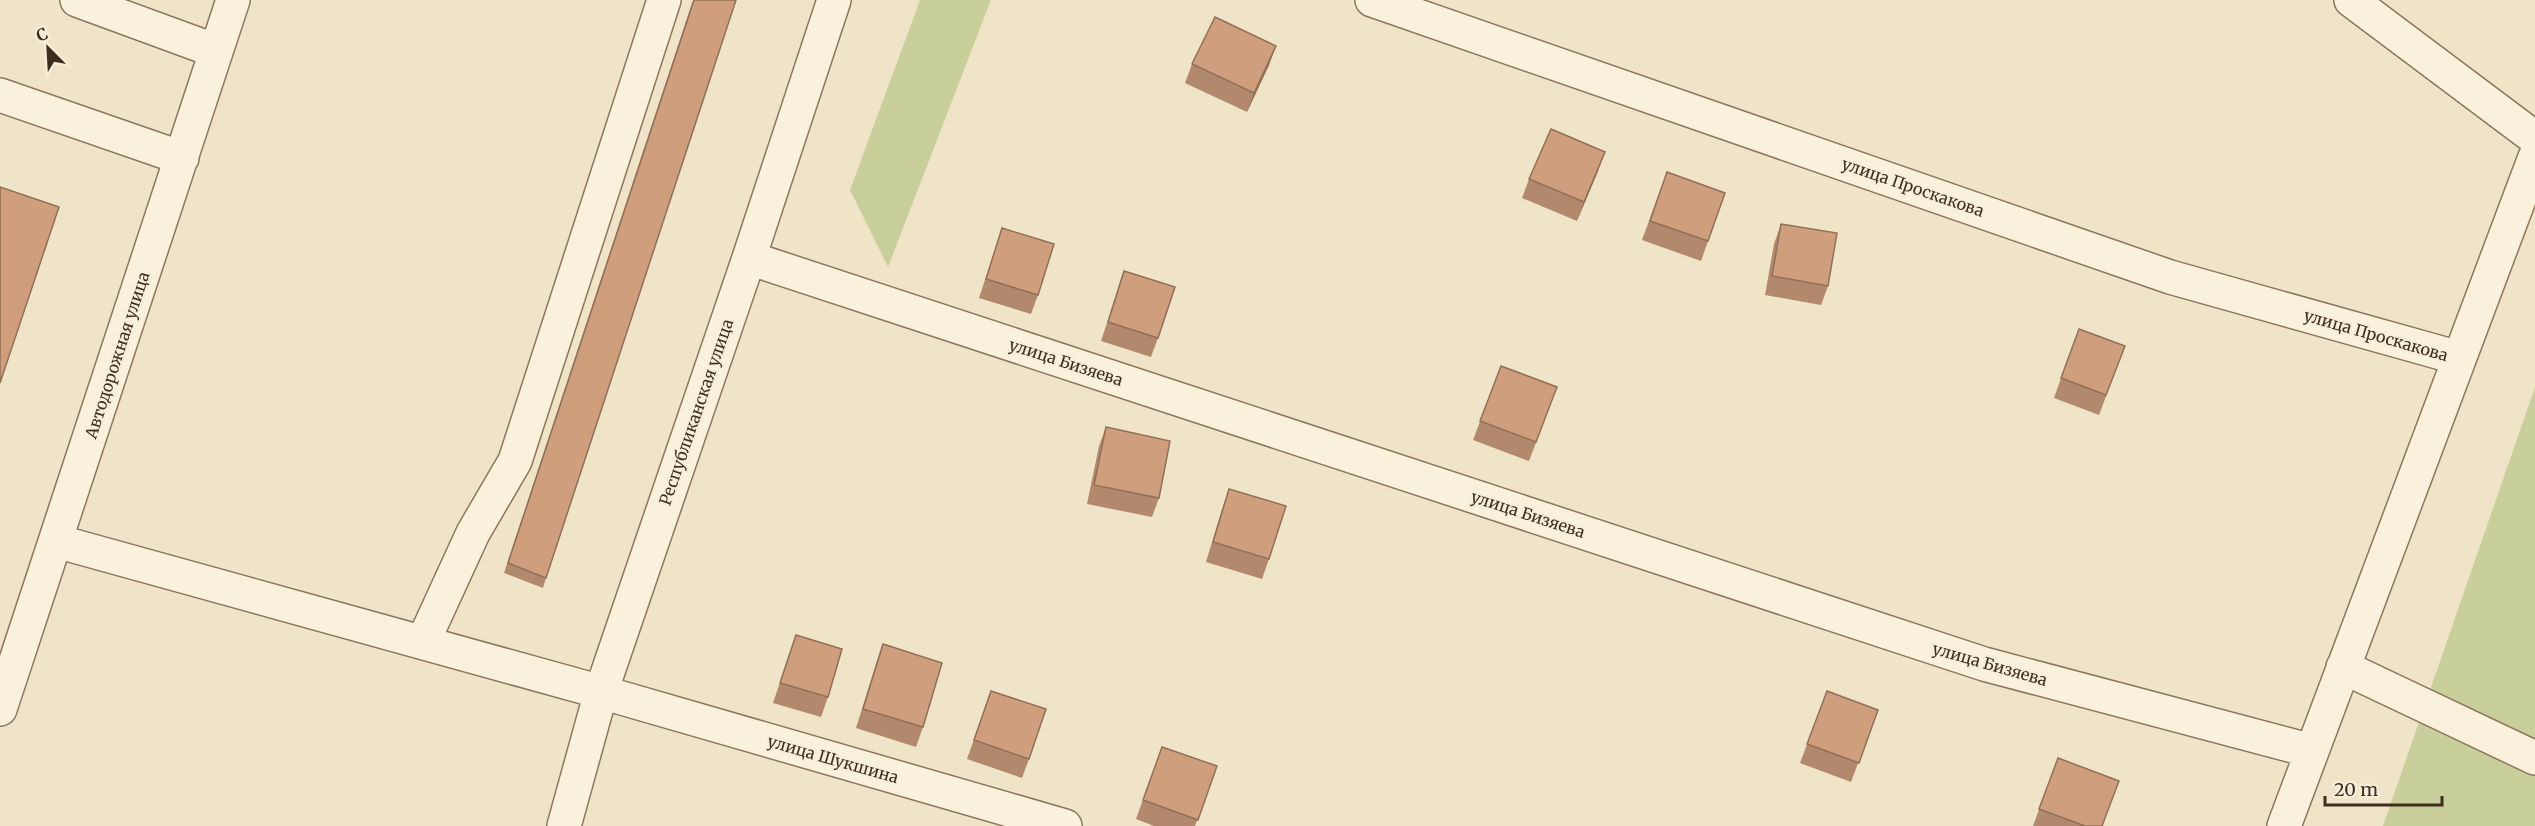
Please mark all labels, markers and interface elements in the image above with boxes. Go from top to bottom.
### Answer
north arrow [18,18,78,78]
text: С [33,23,51,46]
street label: улица Проскакова [1839,153,1987,221]
street label: Автодорожная улица [80,269,154,442]
street label: улица Проскакова [2302,305,2451,365]
street label: Республиканская улица [655,316,737,508]
street label: улица Бизяева [1006,334,1126,390]
street label: улица Бизяева [1468,486,1588,542]
street label: улица Бизяева [1930,638,2050,690]
street label: улица Шукшина [765,731,901,787]
scale bar [2325,769,2442,807]
text: 20 m [2334,778,2378,801]

